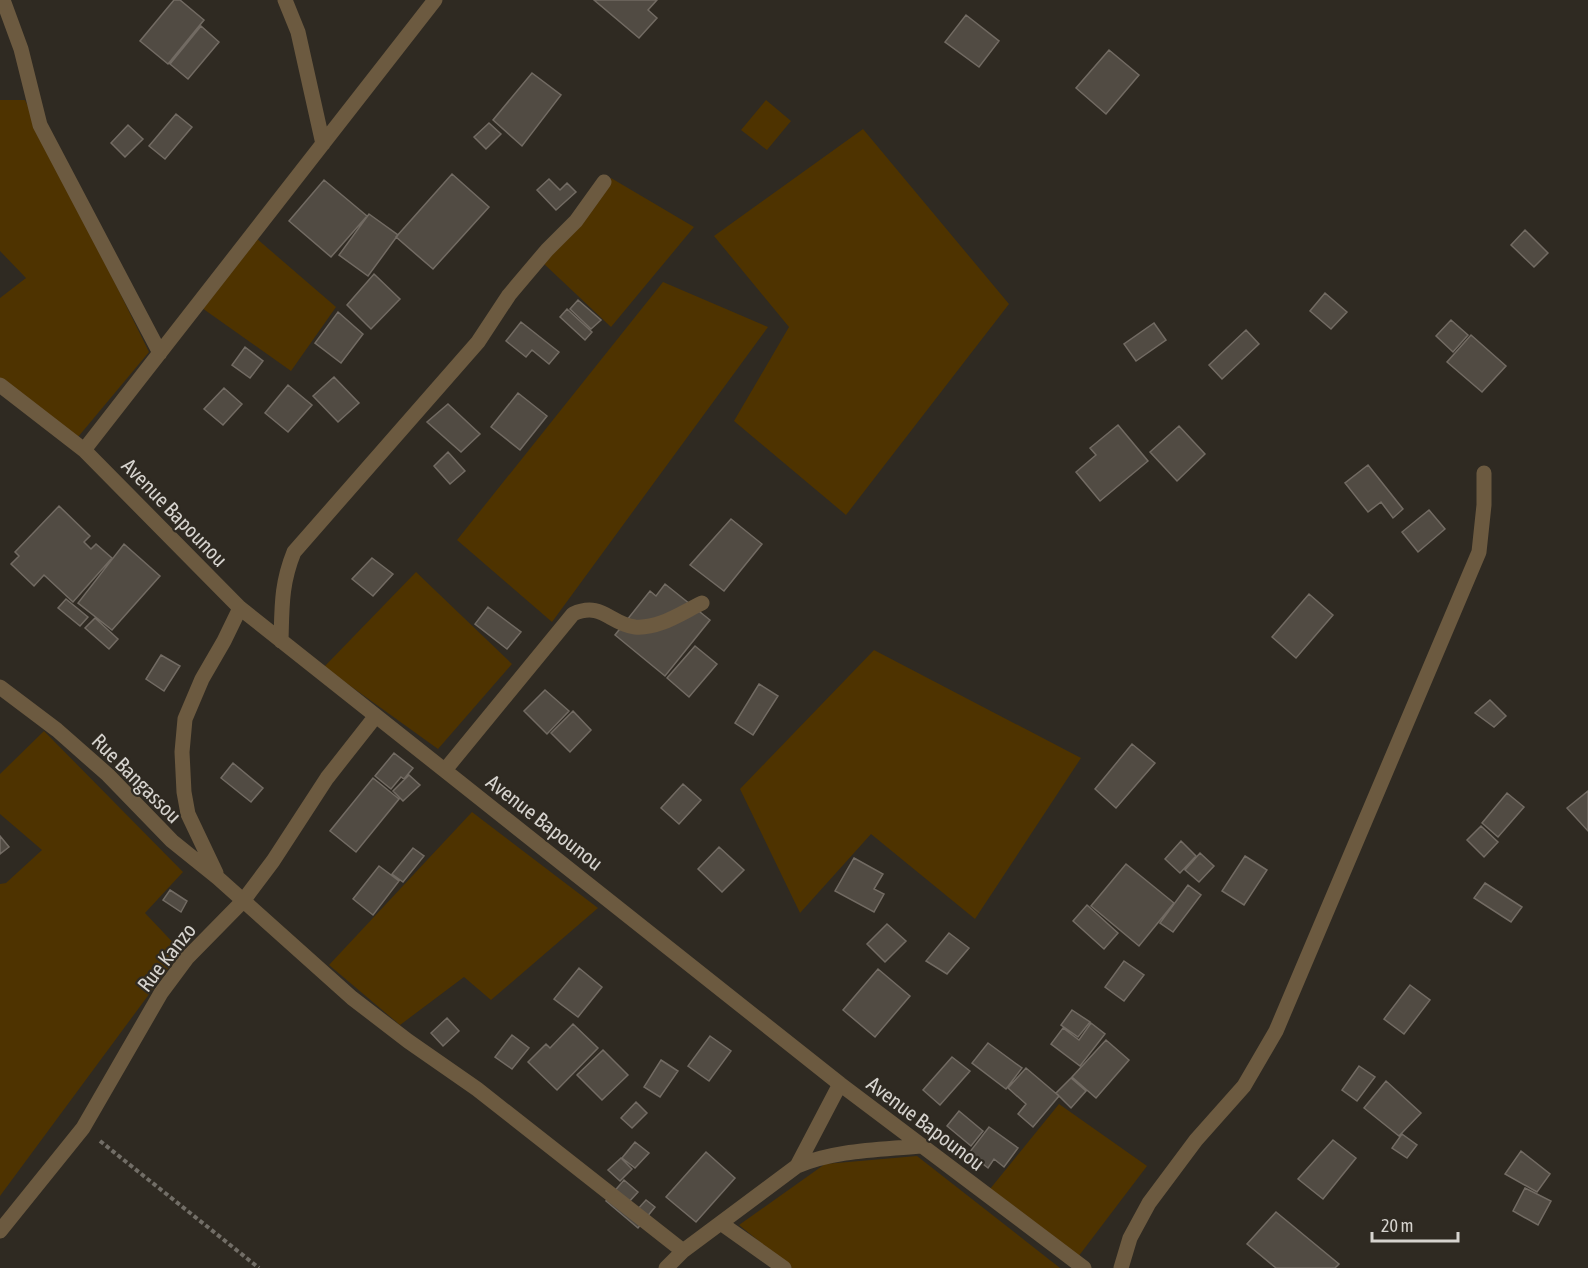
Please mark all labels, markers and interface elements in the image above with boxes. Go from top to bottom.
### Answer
street label: Avenue Bapounou [117,453,233,571]
street label: Rue Bangassou [87,728,187,828]
street label: Avenue Bapounou [482,769,608,875]
street label: Rue Kanzo [132,918,200,996]
street label: Avenue Bapounou [863,1071,989,1175]
scale bar [1372,1205,1458,1243]
text: 20 m [1381,1215,1413,1236]

